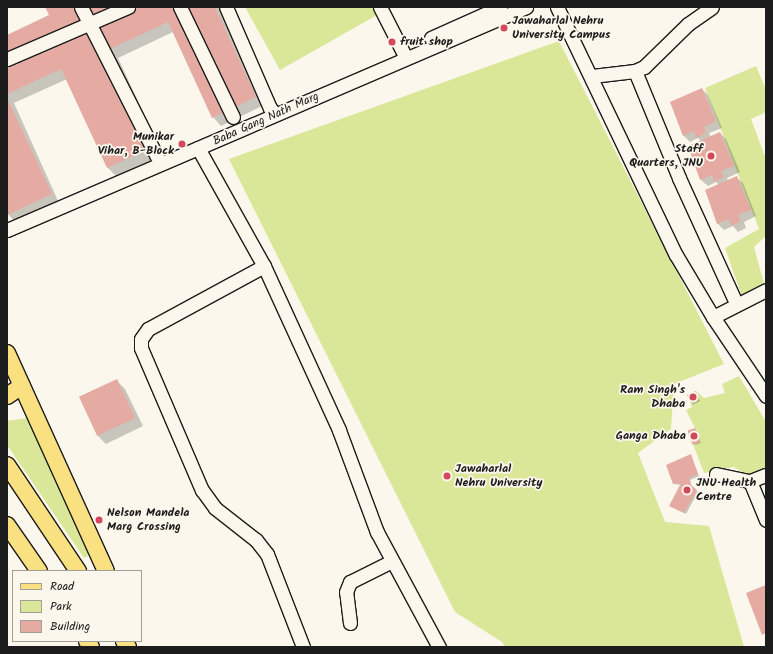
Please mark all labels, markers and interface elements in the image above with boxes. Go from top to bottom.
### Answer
place label: Jawaharlal Nehru University Campus [512,14,610,42]
marker: Jawaharlal Nehru University Campus [499,23,509,33]
place label: fruit shop [400,35,453,49]
marker: fruit shop [387,37,397,47]
street label: Baba Gang Nath Marg [211,89,321,149]
place label: Munikar Vihar, B-Block [98,130,174,158]
marker: Munikar Vihar, B-Block [177,139,187,149]
place label: Staff Quarters, JNU [629,142,703,170]
marker: Staff Quarters, JNU [706,151,716,161]
place label: Ram Singh's Dhaba [620,383,685,411]
marker: Ram Singh's Dhaba [688,392,698,402]
place label: Ganga Dhaba [616,429,686,443]
marker: Ganga Dhaba [689,431,699,441]
place label: Jawaharlal Nehru University [455,462,543,490]
marker: Jawaharlal Nehru University [442,471,452,481]
place label: JNU Health Centre [696,476,756,504]
marker: JNU Health Centre [681,484,693,496]
place label: Nelson Mandela Marg Crossing [107,506,189,534]
marker: Nelson Mandela Marg Crossing [94,515,104,525]
legend [12,570,142,642]
text: Road [50,577,74,596]
text: Park [50,597,72,616]
text: Building [50,617,90,636]

